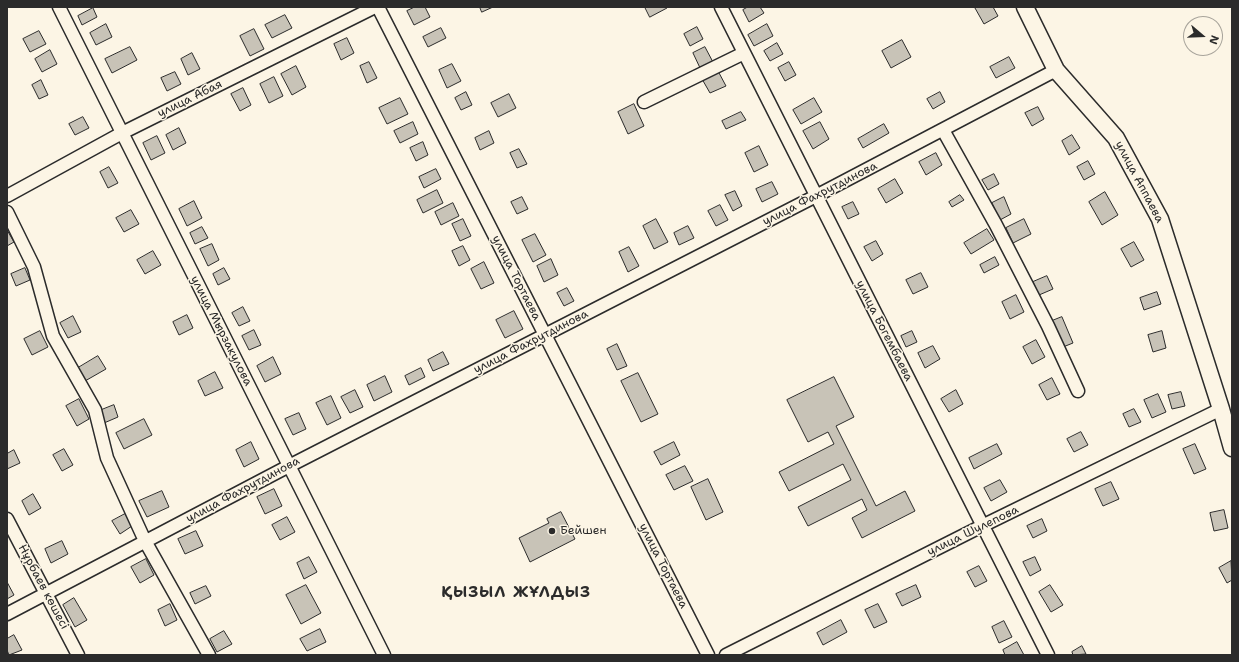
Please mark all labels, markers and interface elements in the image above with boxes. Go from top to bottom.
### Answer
north arrow [1183,16,1223,56]
text: N [1205,33,1222,46]
street label: улица Абая [155,77,225,121]
street label: улица Аппаева [1111,139,1167,225]
street label: улица Фахрутдинова [760,159,880,229]
street label: улица Тортаева [488,233,544,323]
street label: улица Мырзакулова [187,274,255,388]
street label: улица Богембаева [852,278,916,384]
street label: улица Фахрутдинова [471,307,591,377]
street label: улица Фахрутдинова [184,454,302,526]
street label: улица Шулепова [925,503,1021,559]
street label: улица Тортаева [635,521,691,611]
place label: Бейшен [560,524,607,538]
marker: Бейшен [547,526,557,536]
street label: Нұрбаев көшесі [15,542,71,632]
district label: ҚЫЗЫЛ ЖҰЛДЫЗ [441,583,591,603]

